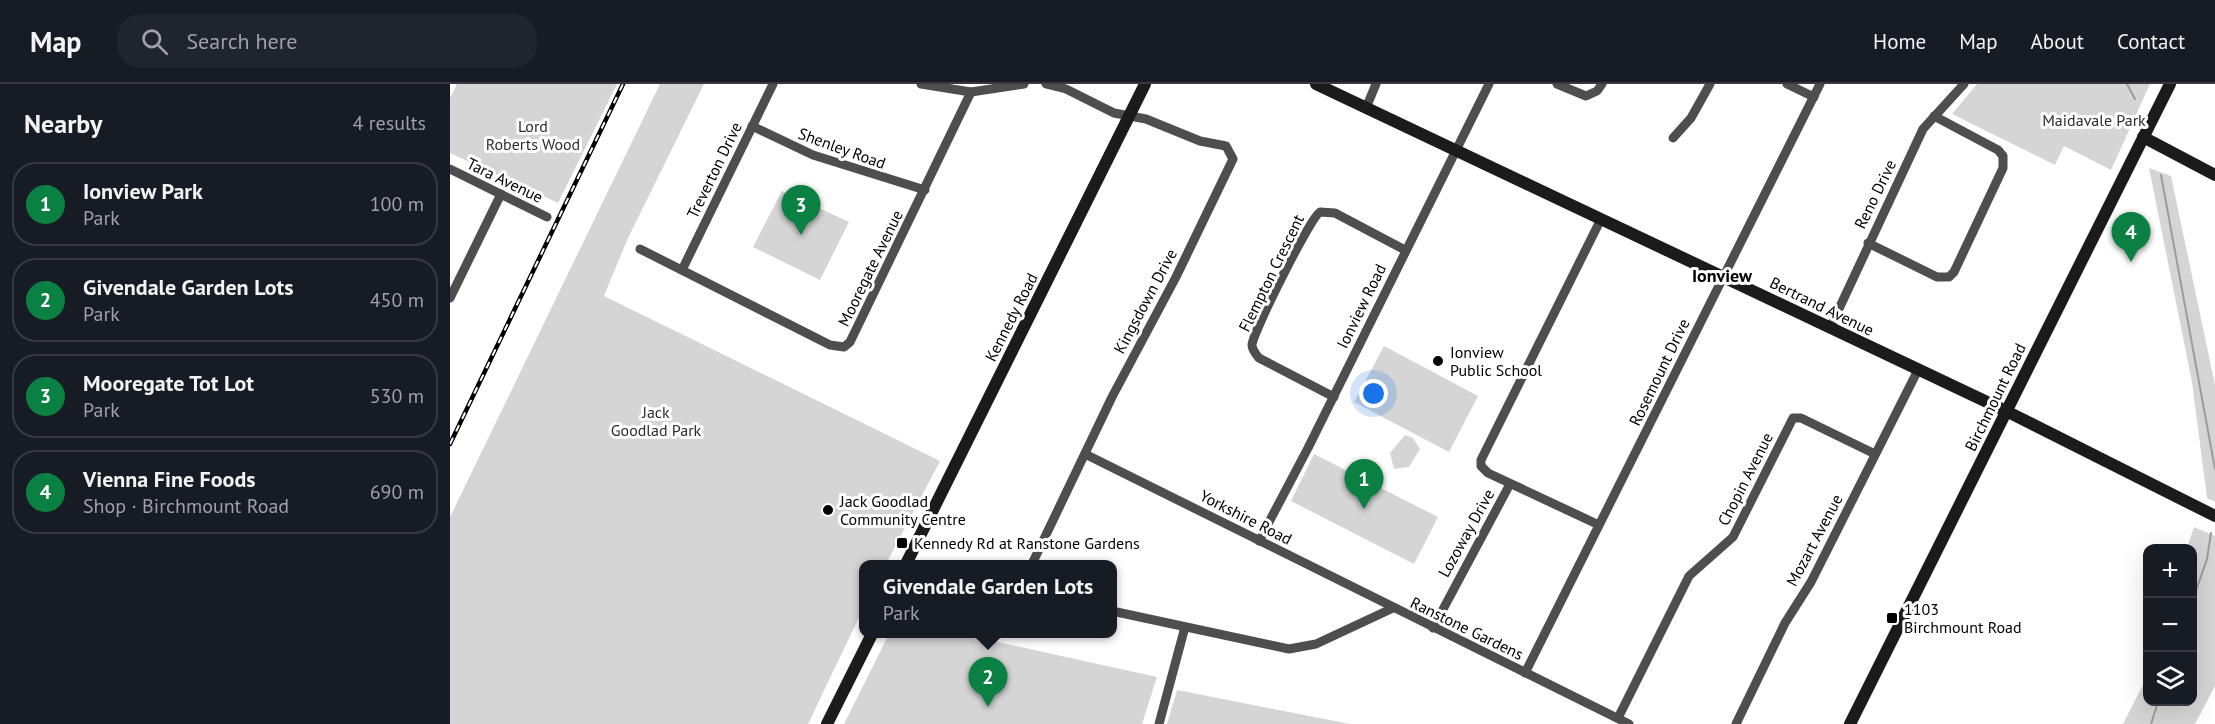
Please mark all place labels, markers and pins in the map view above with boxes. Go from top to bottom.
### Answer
pin: 3 [782,186,820,235]
pin: 4 [2112,212,2150,262]
place label: Ionview Public School [1450,342,1542,380]
marker: Ionview Public School [1431,354,1445,368]
pin: 1 [1344,460,1384,509]
place label: Jack Goodlad Community Centre [839,491,966,529]
marker: Jack Goodlad Community Centre [821,503,835,517]
place label: Kennedy Rd at Ranstone Gardens [914,533,1140,553]
marker: Kennedy Rd at Ranstone Gardens [895,536,909,550]
place label: 1103 Birchmount Road [1904,599,2022,637]
marker: 1103 Birchmount Road [1885,611,1899,625]
pin: 2 [968,658,1008,707]

